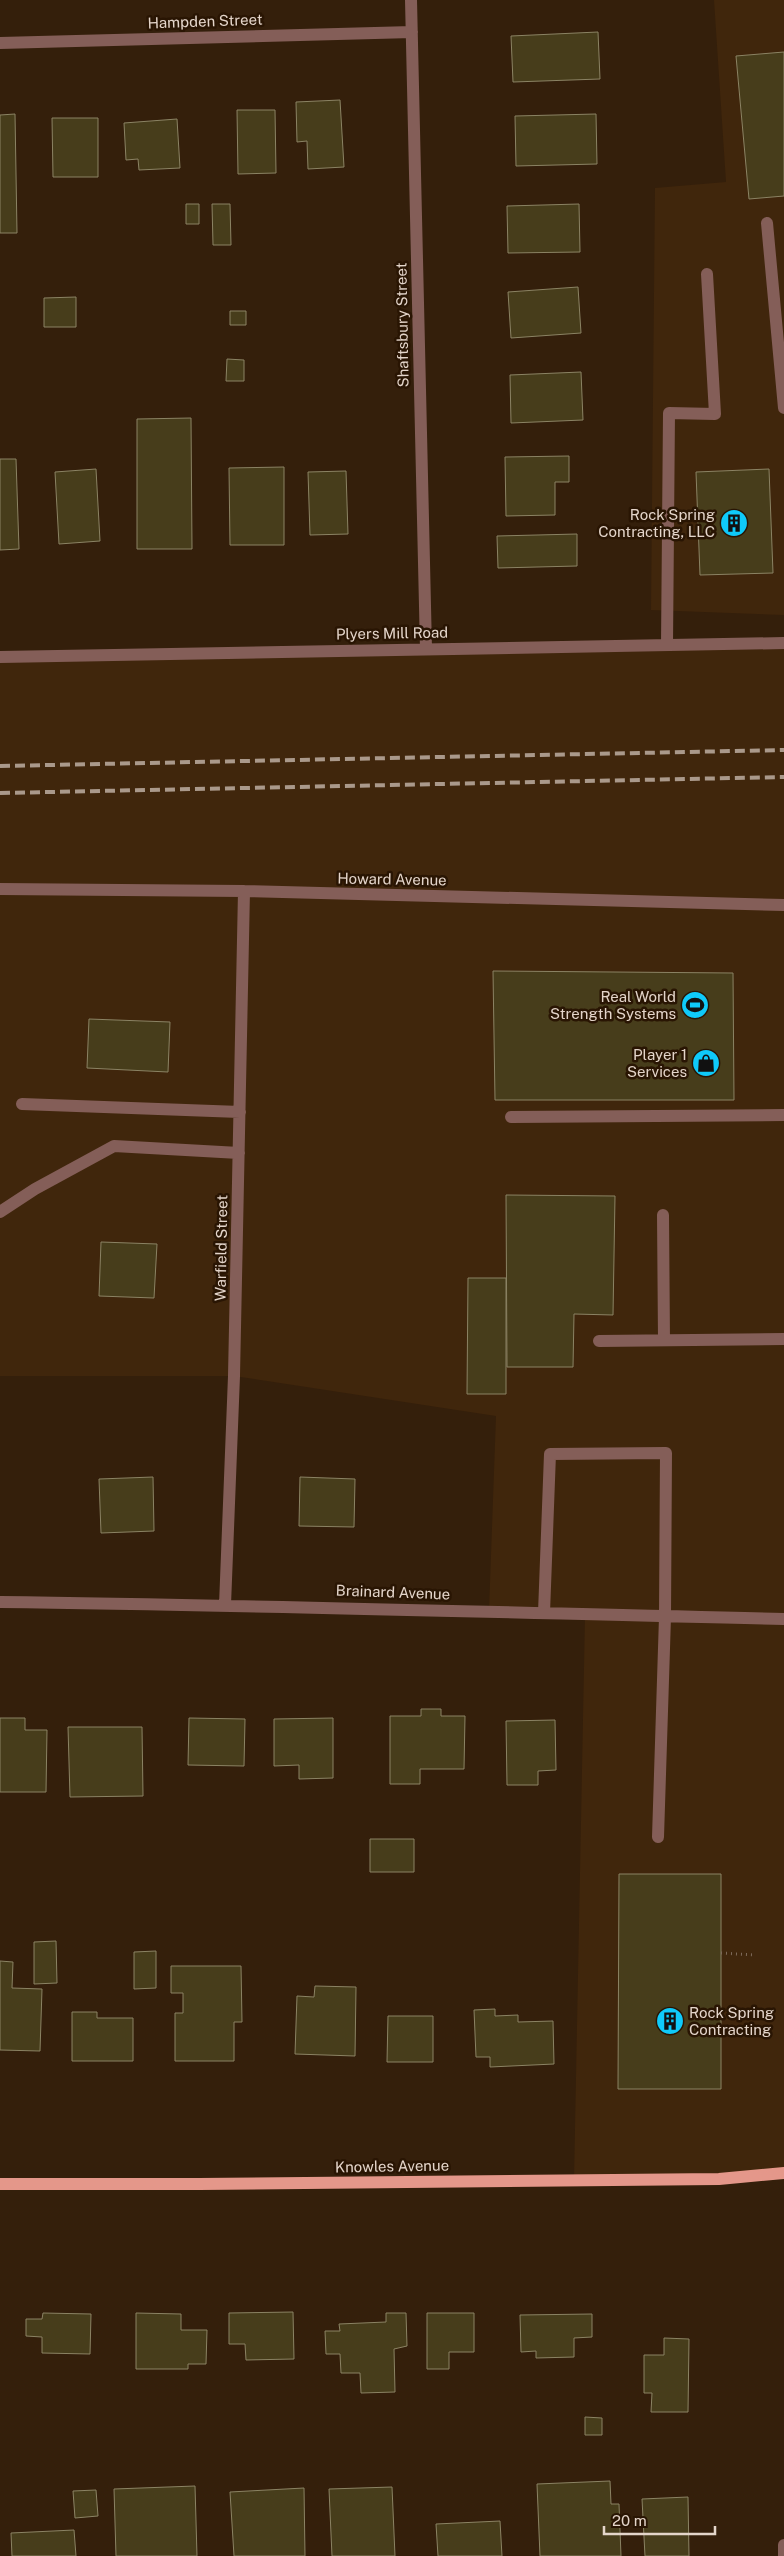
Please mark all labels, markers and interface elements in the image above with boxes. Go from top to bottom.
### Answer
street label: Hampden Street [147,10,263,32]
street label: Shaftsbury Street [392,262,412,388]
place label: Rock Spring Contracting, LLC [598,506,715,540]
building icon: Rock Spring Contracting, LLC [719,508,749,538]
street label: Plyers Mill Road [336,624,448,642]
street label: Howard Avenue [337,870,447,888]
place label: Real World Strength Systems [550,988,676,1022]
sports icon: Real World Strength Systems [680,990,710,1020]
place label: Player 1 Services [627,1046,687,1080]
shop icon: Player 1 Services [691,1048,721,1078]
street label: Warfield Street [212,1195,230,1301]
street label: Brainard Avenue [335,1582,451,1602]
place label: Rock Spring Contracting [689,2004,774,2038]
building icon: Rock Spring Contracting [655,2006,685,2036]
street label: Knowles Avenue [335,2157,449,2175]
scale bar [604,2504,715,2536]
text: 20 m [612,2512,647,2529]

